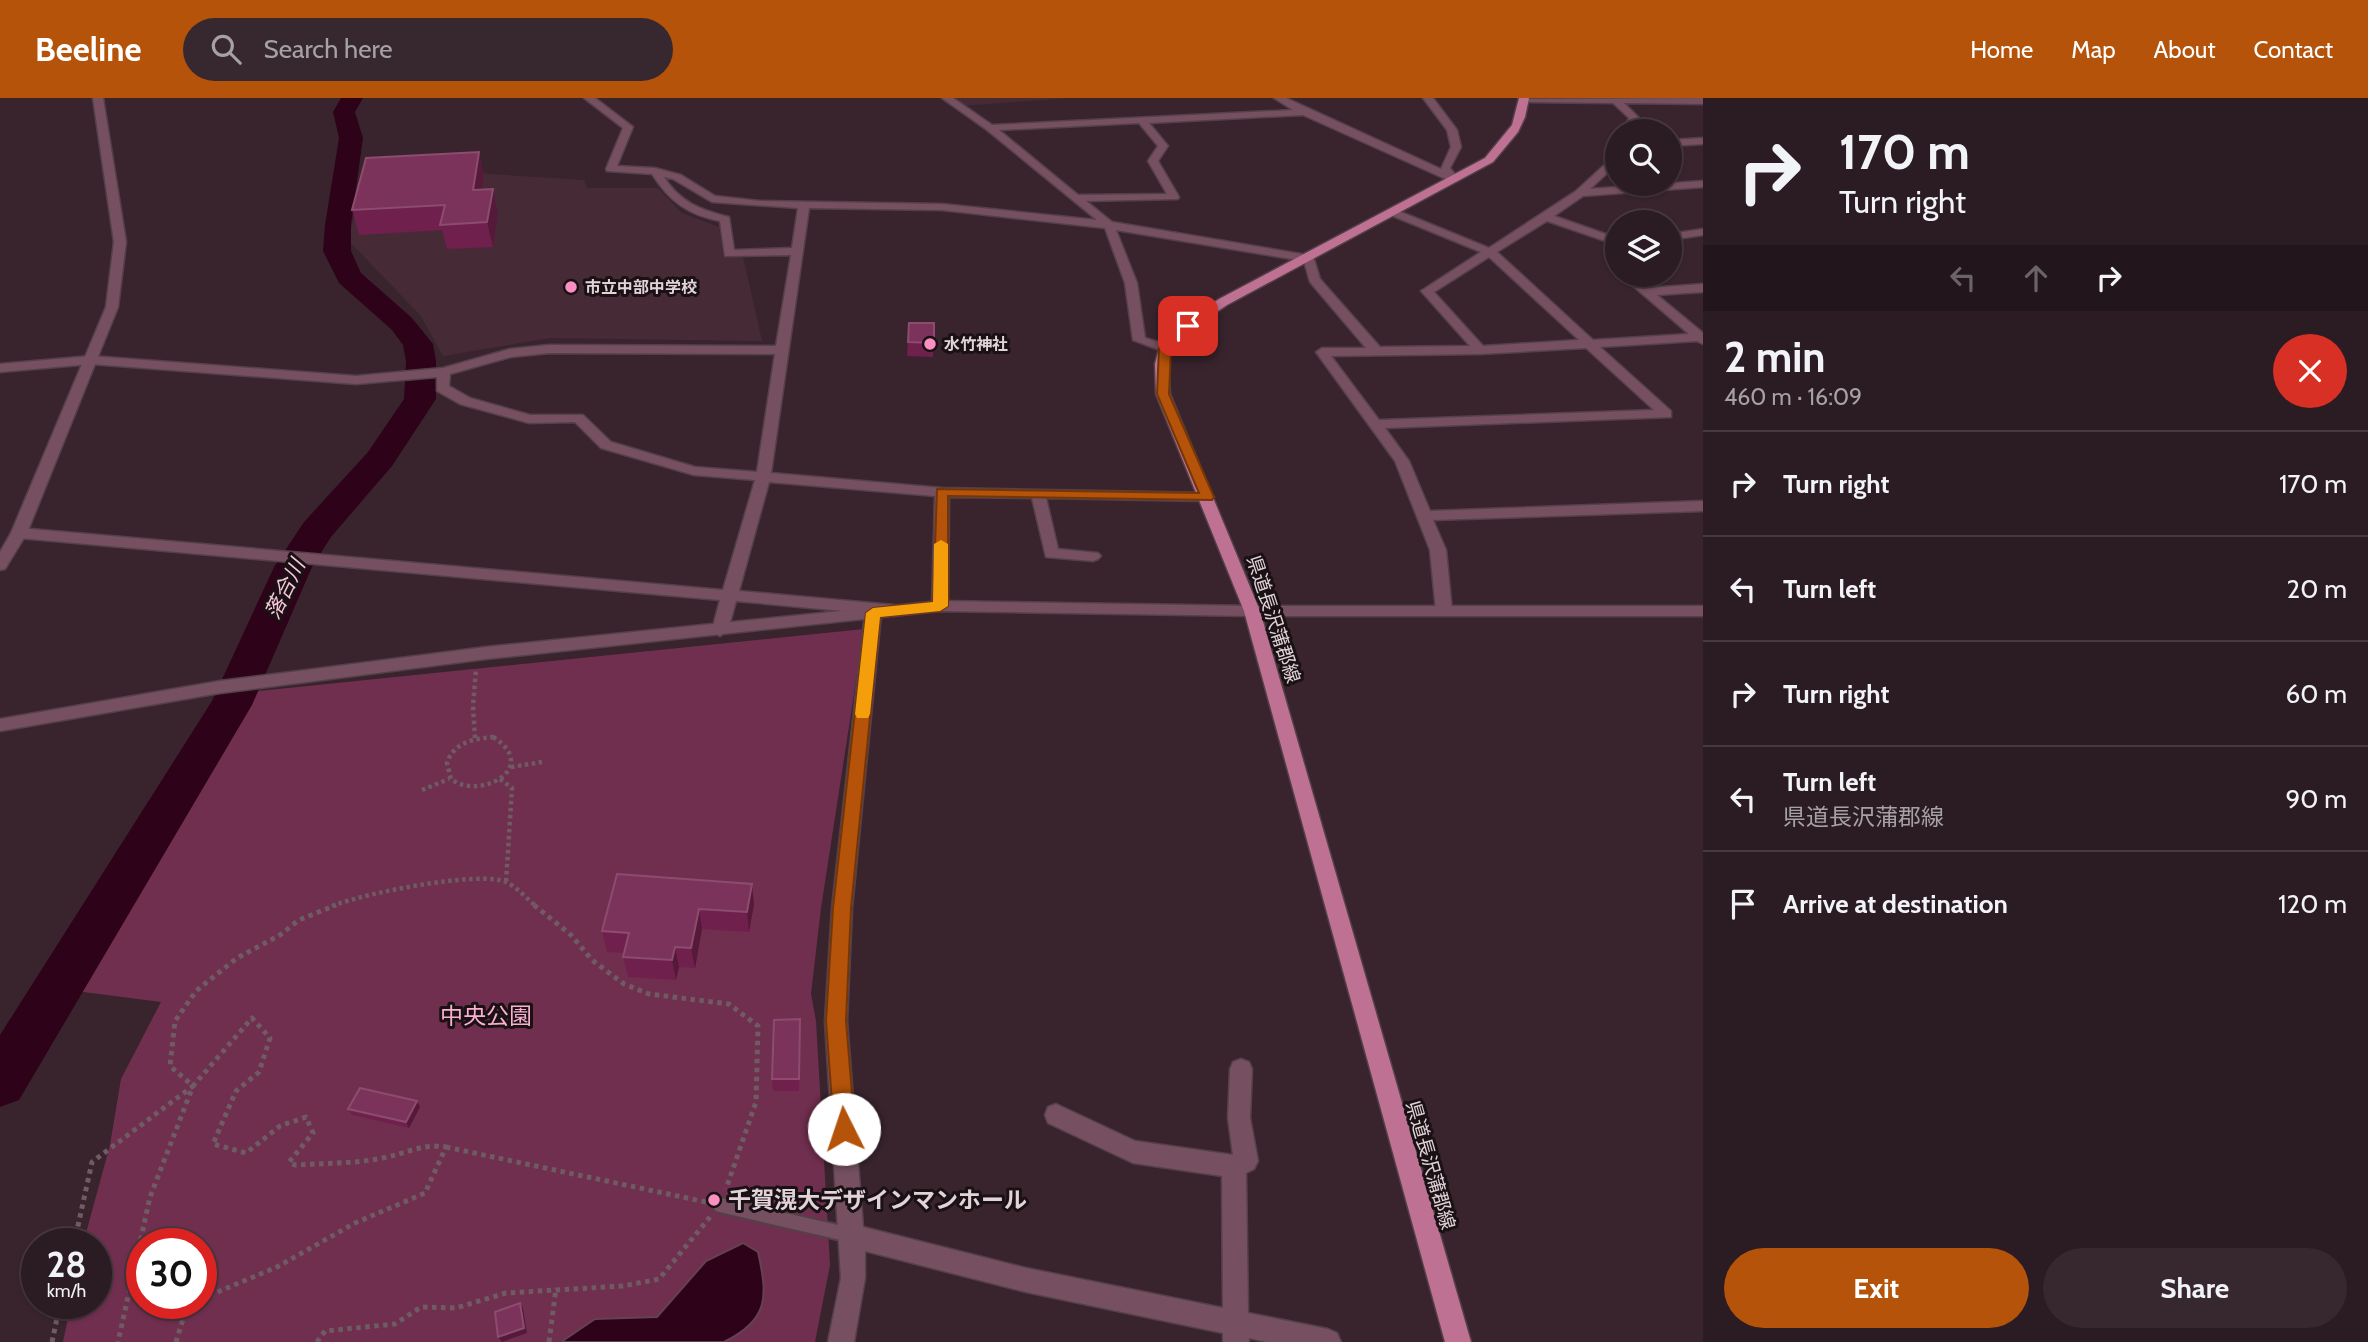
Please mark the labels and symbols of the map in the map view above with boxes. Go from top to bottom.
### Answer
place label: 市立中部中学校 [585,278,697,297]
marker: 市立中部中学校 [563,279,579,295]
pin [1158,296,1218,356]
place label: 水竹神社 [944,335,1008,354]
marker: 水竹神社 [922,336,938,352]
street label: 県道長沢蒲郡線 [1242,552,1305,686]
water label: 落合川 [260,553,310,623]
park label: 中央公園 [440,1002,532,1030]
position arrow [807,1092,881,1166]
street label: 県道長沢蒲郡線 [1401,1098,1460,1232]
place label: 千賀滉大デザインマンホール [728,1186,1027,1214]
marker: 千賀滉大デザインマンホール [706,1192,722,1208]
speed limit sign: 30 [126,1228,217,1319]

